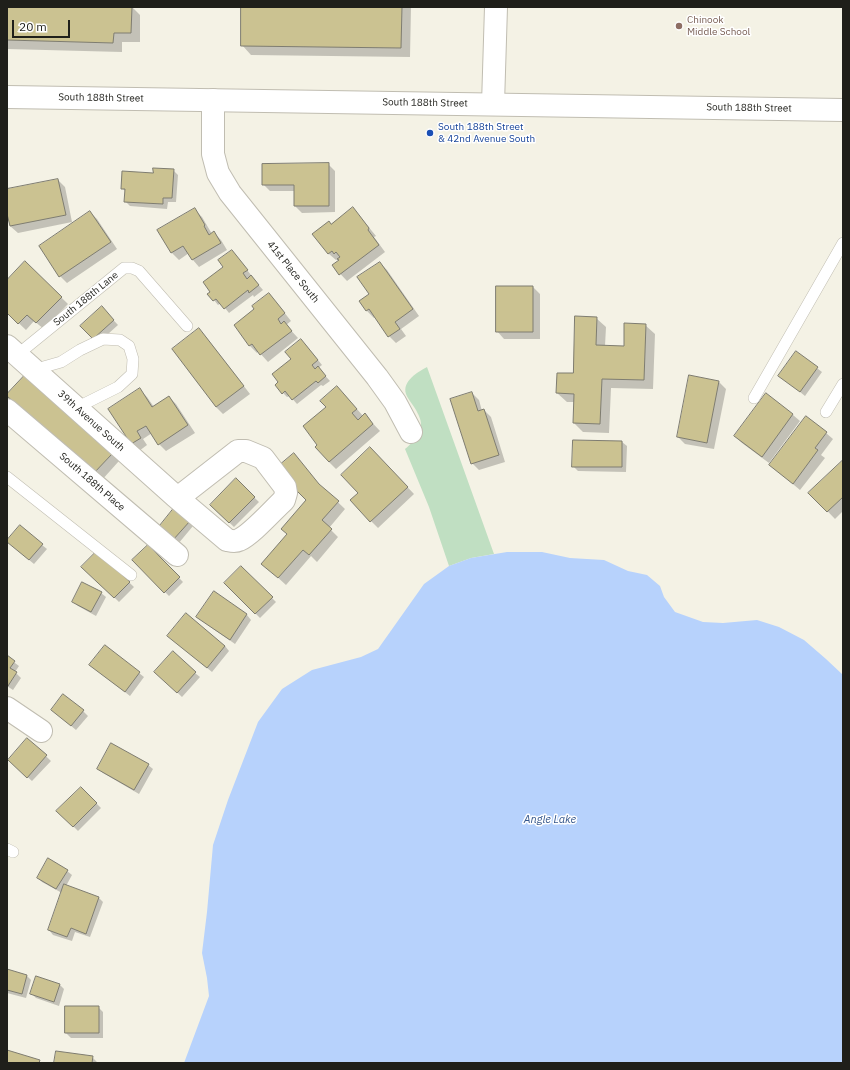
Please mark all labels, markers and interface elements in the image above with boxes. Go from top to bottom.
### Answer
scale bar [14,12,72,38]
place label: Chinook Middle School [687,14,750,38]
text: 20 m [19,19,47,34]
marker: Chinook Middle School [674,21,684,31]
street label: South 188th Street [58,91,144,105]
street label: South 188th Street [382,96,468,110]
street label: South 188th Street [706,101,792,115]
place label: South 188th Street & 42nd Avenue South [438,121,535,144]
marker: South 188th Street & 42nd Avenue South [425,128,435,138]
street label: 41st Place South [264,239,322,305]
street label: South 188th Lane [51,269,121,329]
street label: 39th Avenue South [55,388,127,454]
street label: South 188th Place [57,450,127,514]
water label: Angle Lake [524,813,576,827]

